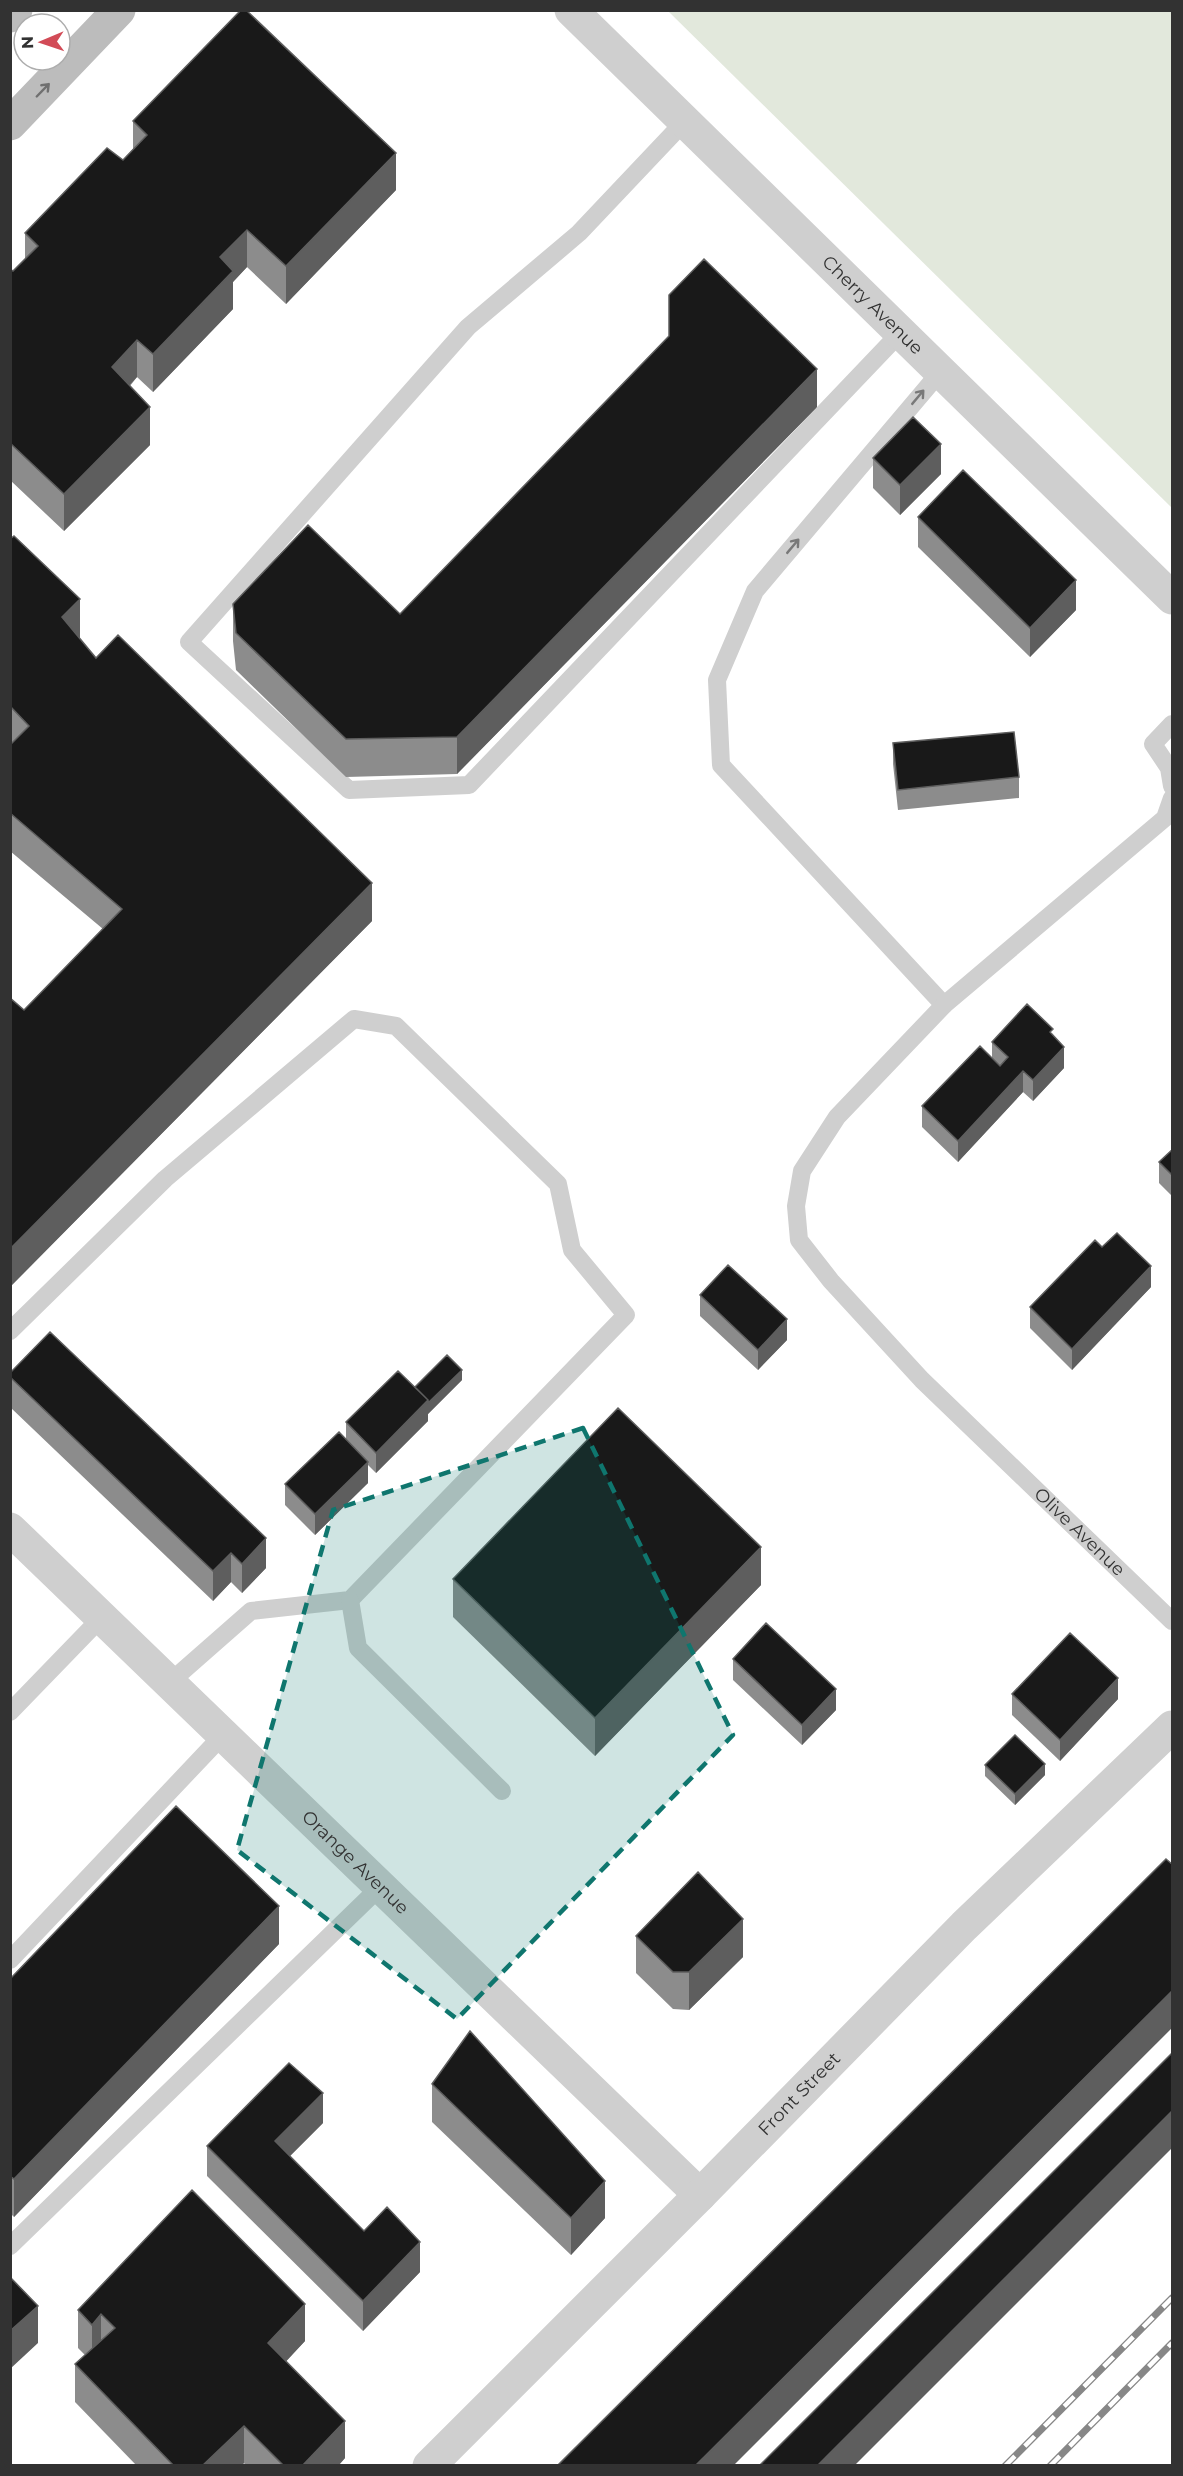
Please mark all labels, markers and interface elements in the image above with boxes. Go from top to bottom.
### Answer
north arrow [12,12,72,72]
text: N [18,36,37,49]
one-way arrow [36,83,50,98]
street label: Cherry Avenue [818,251,928,359]
one-way arrow [912,389,925,405]
one-way arrow [786,539,800,554]
street label: Olive Avenue [1030,1483,1130,1581]
street label: Orange Avenue [297,1806,414,1919]
street label: Front Street [754,2048,845,2140]

